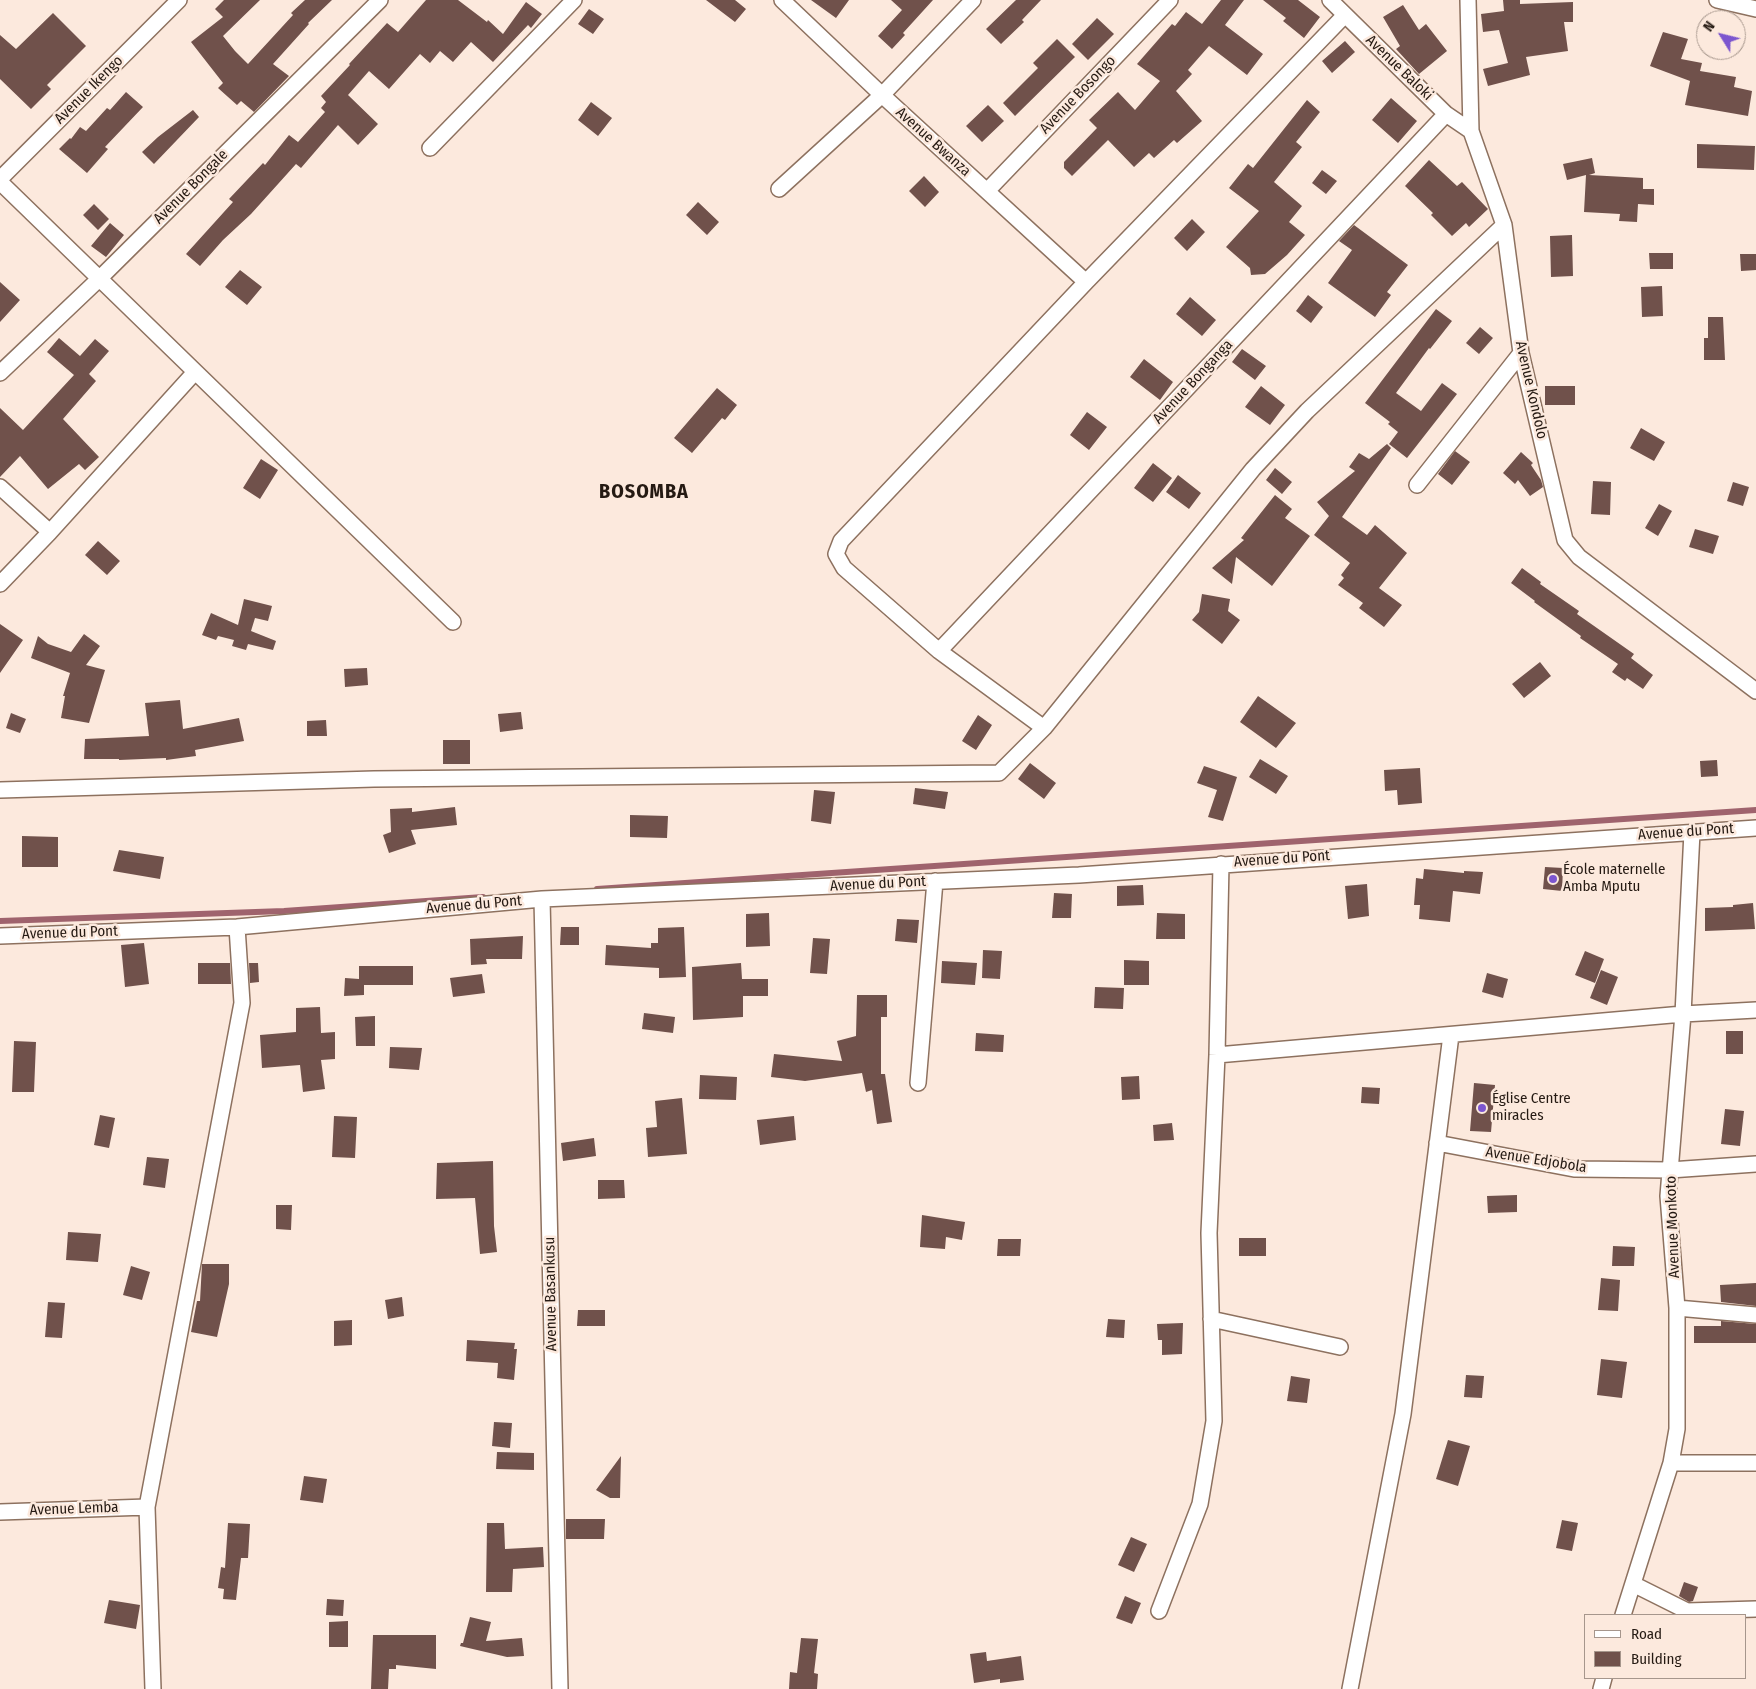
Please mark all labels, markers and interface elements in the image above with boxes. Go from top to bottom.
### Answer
north arrow [1696,10,1746,60]
text: N [1700,18,1719,35]
street label: Avenue Baloki [1362,31,1436,105]
street label: Avenue Ikengo [51,52,127,128]
street label: Avenue Bosongo [1036,52,1120,138]
street label: Avenue Bwanza [892,104,974,180]
street label: Avenue Bongale [150,146,232,228]
street label: Avenue Bonganga [1149,336,1237,428]
street label: Avenue Kondolo [1511,339,1551,441]
district label: BOSOMBA [598,480,690,504]
street label: Avenue du Pont [1637,820,1735,844]
street label: Avenue du Pont [1233,847,1331,871]
place label: École maternelle Amba Mputu [1563,861,1665,896]
street label: Avenue du Pont [830,872,926,896]
marker: École maternelle Amba Mputu [1547,873,1559,885]
street label: Avenue du Pont [425,892,523,918]
street label: Avenue du Pont [22,922,118,944]
place label: Église Centre miracles [1492,1090,1571,1125]
marker: Église Centre miracles [1476,1102,1488,1114]
street label: Avenue Edjobola [1484,1143,1588,1177]
street label: Avenue Monkoto [1662,1176,1684,1278]
street label: Avenue Basankusu [541,1237,561,1351]
street label: Avenue Lemba [29,1498,119,1520]
legend [1584,1614,1746,1679]
text: Road [1631,1625,1662,1643]
text: Building [1631,1650,1682,1668]

